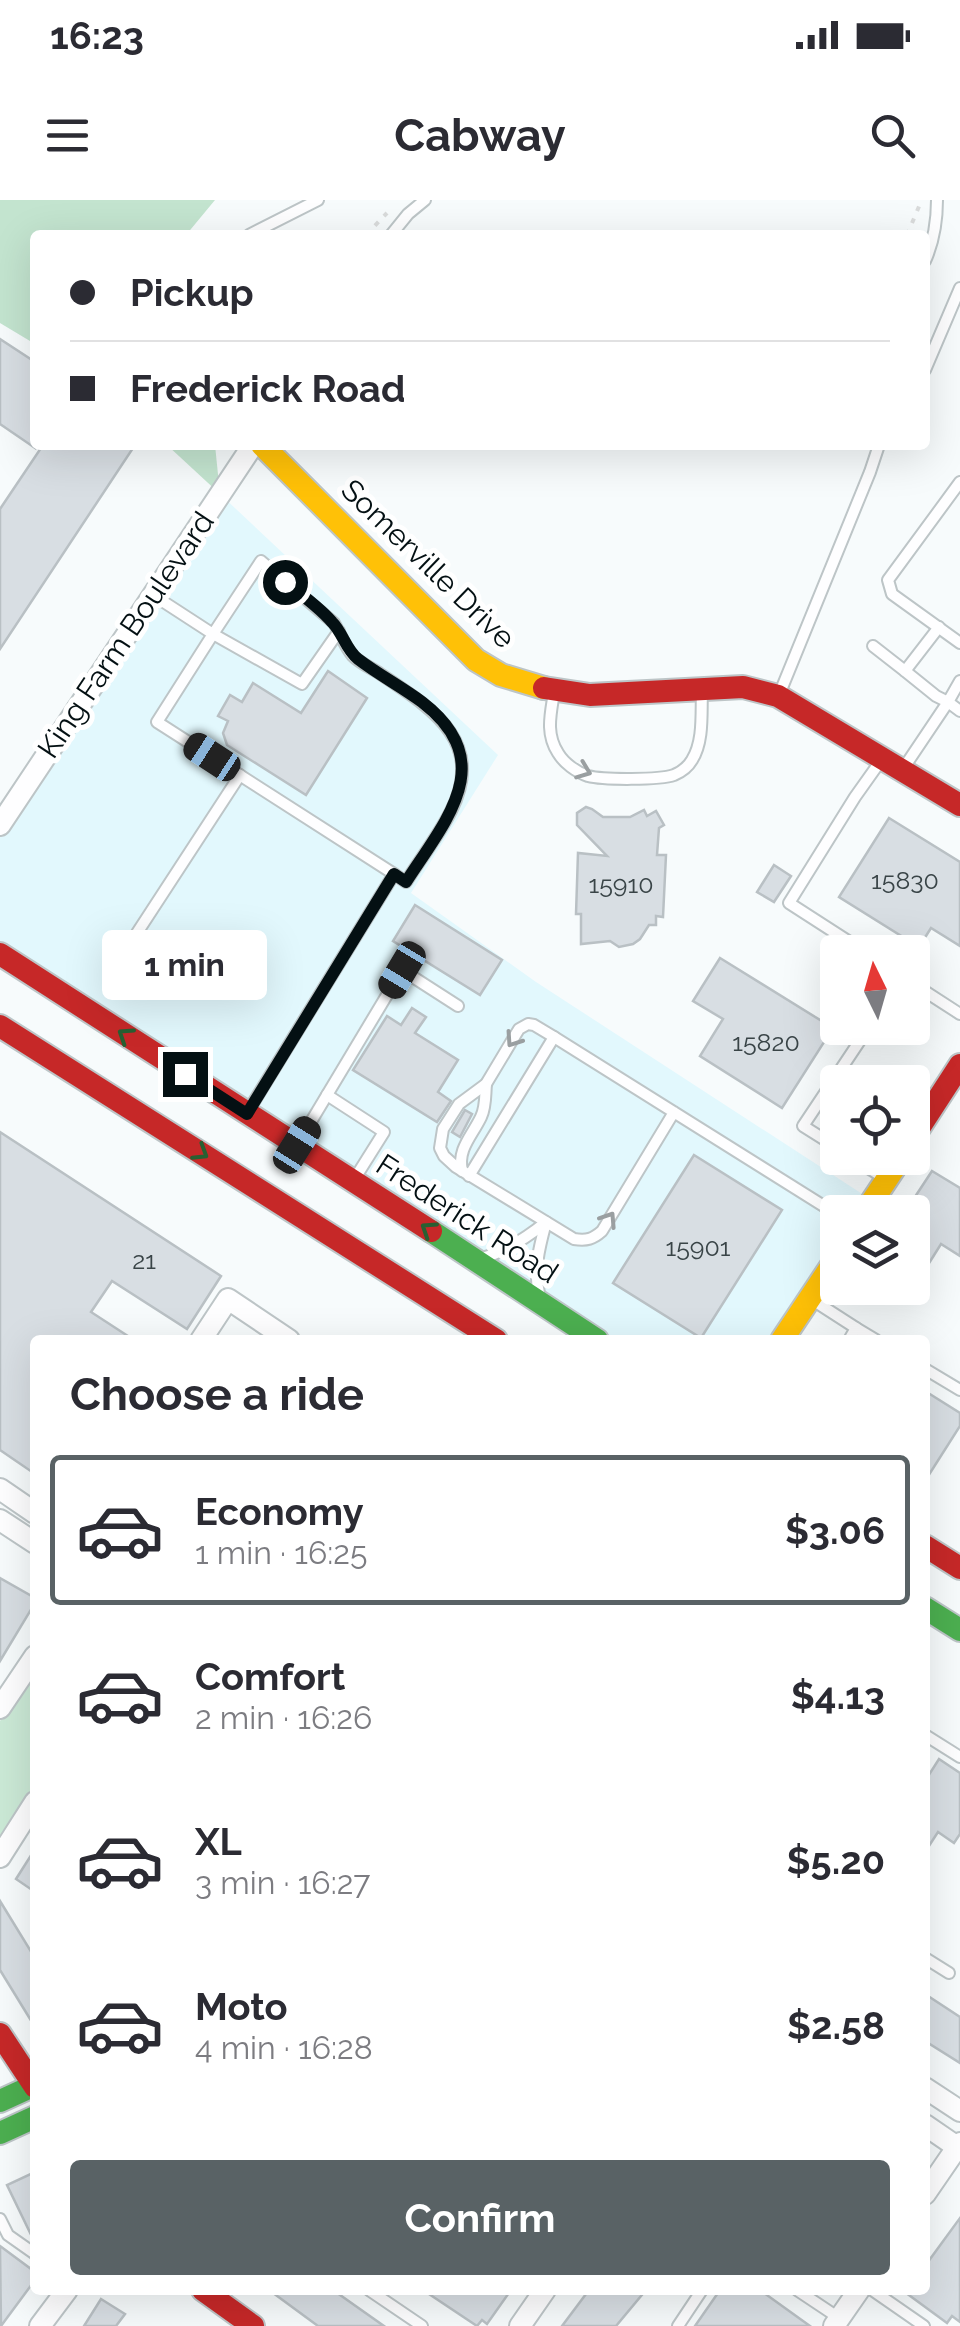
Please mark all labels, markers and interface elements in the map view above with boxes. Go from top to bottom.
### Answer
text: 16:23 [50,13,144,58]
icon: menu [40,108,95,163]
icon: search [865,108,920,163]
text: Cabway [394,109,566,162]
text: Pickup [130,270,254,315]
text: Frederick Road [130,366,405,411]
street label: Somerville Drive [334,472,522,655]
street label: King Farm Boulevard [30,505,221,764]
route start [263,560,308,605]
car [179,728,245,786]
one-way arrow [574,759,592,779]
house number: 15830 [871,865,939,895]
house number: 15910 [589,869,653,899]
callout: 1 min [102,929,268,999]
north arrow [820,935,930,1045]
map controls [820,935,930,1305]
car [374,937,430,1003]
text: 1 min [144,946,225,983]
house number: 15820 [732,1027,800,1057]
one-way arrow [118,1028,136,1047]
one-way arrow [507,1029,526,1047]
route end [163,1052,208,1097]
button: locate [820,1065,930,1175]
car [268,1112,326,1178]
one-way arrow [190,1141,208,1160]
street label: Frederick Road [370,1147,565,1290]
button: layers [820,1195,930,1305]
one-way arrow [596,1211,615,1229]
one-way arrow [420,1223,439,1241]
house number: 15901 [666,1232,731,1262]
house number: 21 [132,1245,156,1275]
text: Choose a ride [70,1368,364,1421]
icon: car [75,1485,165,1575]
text: Economy [195,1489,364,1534]
text: $3.06 [785,1508,885,1553]
text: 1 min · 16:25 [195,1534,367,1571]
icon: car [75,1650,165,1740]
text: Comfort [195,1654,345,1699]
text: $4.13 [791,1673,885,1718]
text: 2 min · 16:26 [195,1699,372,1736]
icon: car [75,1815,165,1905]
text: XL [195,1819,242,1864]
text: $5.20 [787,1838,885,1883]
text: 3 min · 16:27 [195,1864,370,1901]
icon: car [75,1980,165,2070]
text: Moto [195,1984,288,2029]
text: $2.58 [787,2003,885,2048]
text: 4 min · 16:28 [195,2029,373,2066]
button: Confirm [70,2160,890,2275]

